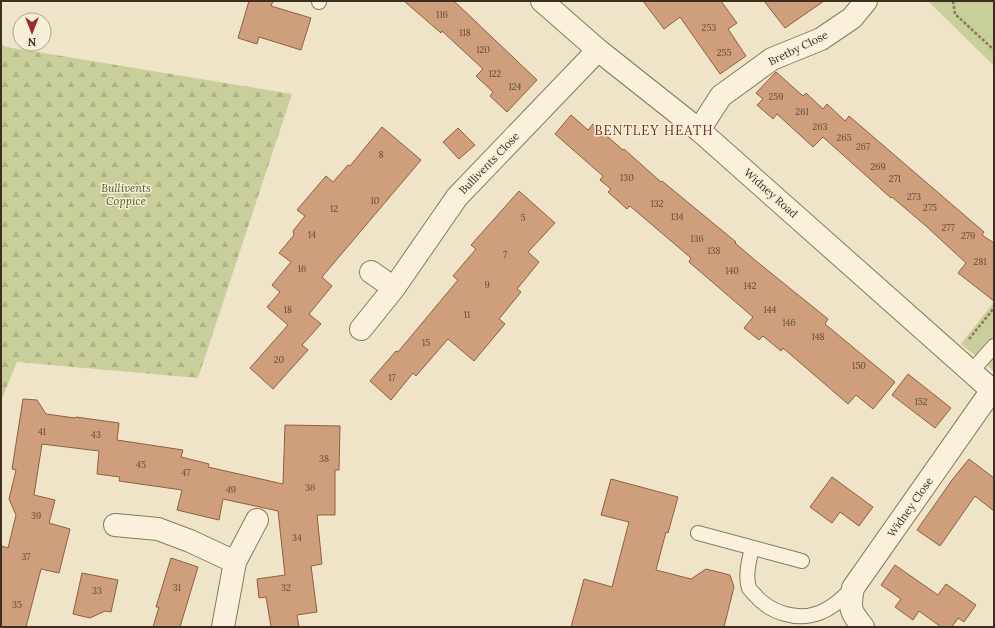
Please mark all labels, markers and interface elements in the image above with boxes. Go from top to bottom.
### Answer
house number: 116 [436,9,448,20]
north arrow [12,12,52,52]
house number: 253 [702,22,716,33]
house number: 118 [459,27,471,38]
street label: Bretby Close [766,27,830,68]
text: N [27,35,36,49]
house number: 120 [476,44,490,55]
house number: 255 [717,47,731,58]
house number: 122 [489,68,502,79]
house number: 124 [509,81,522,92]
house number: 259 [769,91,783,102]
house number: 261 [795,106,809,117]
house number: 263 [812,121,828,132]
district label: BENTLEY HEATH [594,122,714,139]
street label: Bullivents Close [456,129,522,197]
house number: 265 [837,132,852,143]
house number: 267 [856,141,870,152]
house number: 8 [378,149,384,160]
house number: 269 [870,161,886,172]
street label: Widney Road [741,165,801,221]
house number: 130 [620,172,634,183]
house number: 271 [889,173,901,184]
park label: Bullivents Coppice [101,181,151,208]
house number: 273 [907,191,921,202]
house number: 10 [371,195,380,206]
house number: 132 [650,198,664,209]
house number: 275 [923,202,937,213]
house number: 12 [330,203,338,214]
house number: 134 [670,211,684,222]
house number: 5 [521,212,526,223]
house number: 277 [941,222,955,233]
house number: 14 [308,229,316,240]
house number: 279 [961,230,975,241]
house number: 136 [690,233,704,244]
house number: 138 [707,245,721,256]
house number: 7 [503,249,507,260]
house number: 281 [973,256,987,267]
house number: 16 [298,263,306,274]
house number: 140 [725,265,739,276]
house number: 9 [484,279,490,290]
house number: 142 [744,280,757,291]
house number: 18 [284,304,292,315]
house number: 144 [763,304,777,315]
house number: 11 [464,309,470,320]
house number: 146 [782,317,796,328]
house number: 148 [811,331,825,342]
house number: 15 [422,337,430,348]
house number: 20 [274,354,285,365]
house number: 150 [852,360,866,371]
house number: 17 [388,372,396,383]
house number: 152 [914,396,928,407]
house number: 41 [38,426,46,437]
house number: 43 [91,429,101,440]
house number: 38 [319,453,329,464]
house number: 45 [136,459,146,470]
house number: 47 [181,467,191,478]
street label: Widney Close [884,474,936,540]
house number: 36 [305,482,315,493]
house number: 49 [226,484,236,495]
house number: 39 [31,510,41,521]
house number: 34 [292,532,302,543]
house number: 37 [22,551,30,562]
house number: 31 [173,582,181,593]
house number: 32 [281,582,291,593]
house number: 33 [92,585,102,596]
house number: 35 [12,599,22,610]

